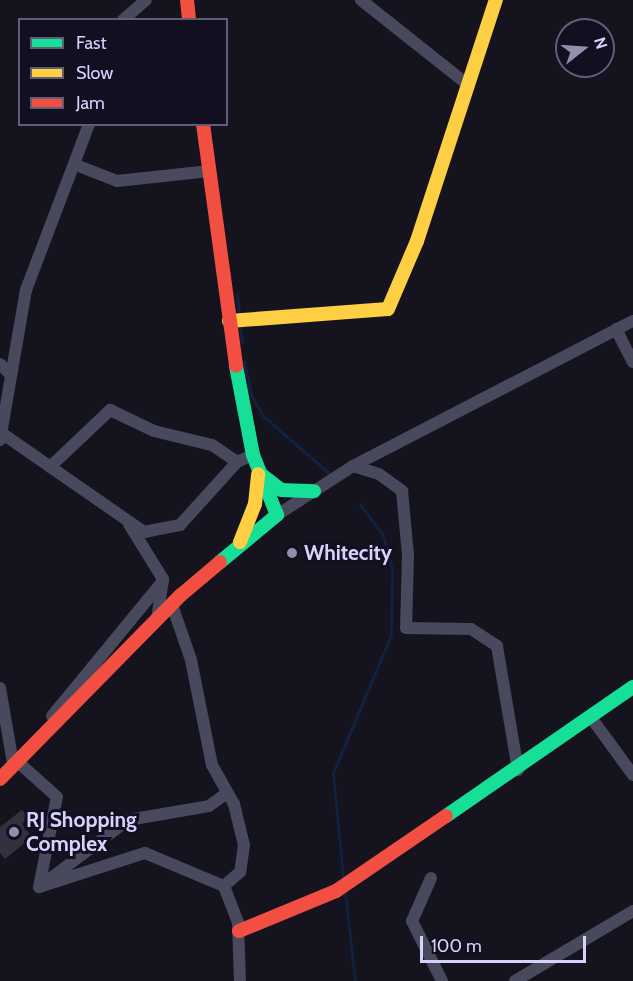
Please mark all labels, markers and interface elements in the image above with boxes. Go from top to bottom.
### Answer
legend [18,18,228,126]
north arrow [555,18,615,78]
text: Fast [76,32,107,54]
text: N [590,35,612,51]
text: Slow [76,62,113,84]
text: Jam [76,92,105,114]
place label: Whitecity [304,540,392,566]
marker: Whitecity [285,546,299,560]
place label: RJ Shopping Complex [26,807,137,857]
marker: RJ Shopping Complex [7,825,21,839]
scale bar [423,924,590,962]
text: 100 m [431,935,482,957]

